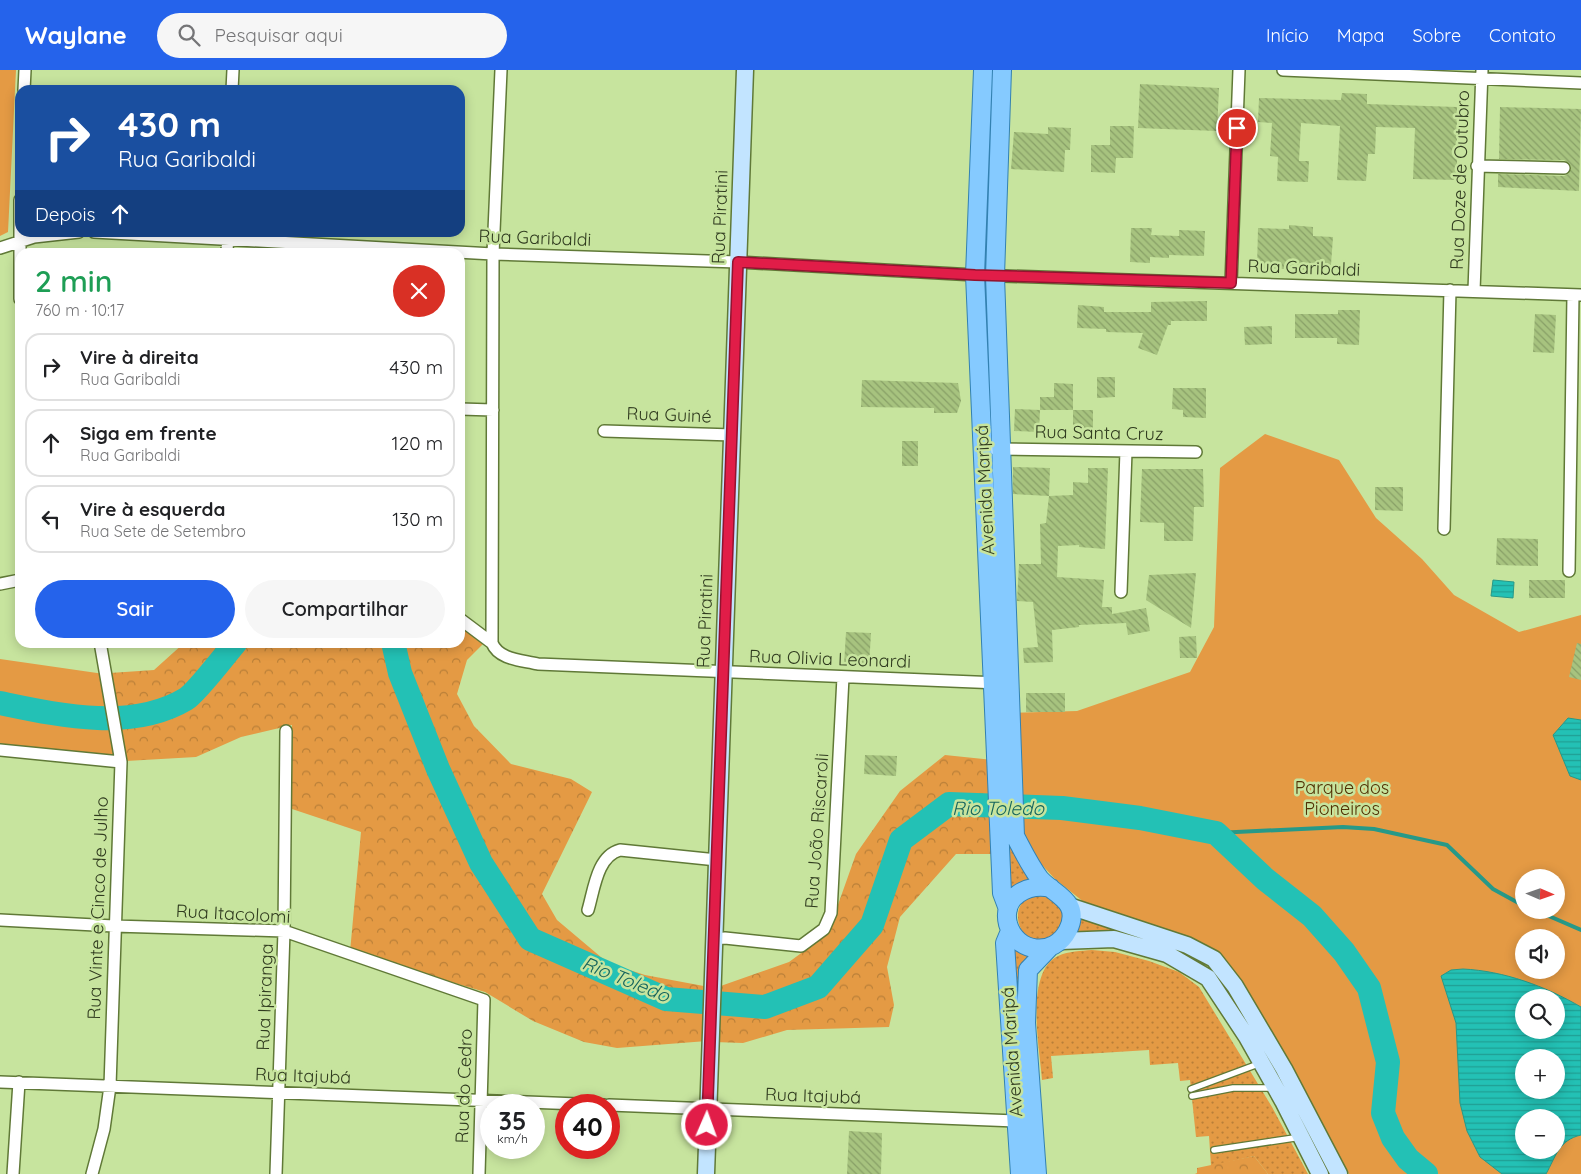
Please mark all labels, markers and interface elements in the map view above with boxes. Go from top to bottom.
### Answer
search box [157,13,507,58]
text: Waylane [25,20,127,50]
icon: search [175,21,203,49]
text: Pesquisar aqui [215,23,343,47]
text: Início [1266,24,1309,47]
text: Mapa [1337,24,1384,47]
text: Sobre [1412,24,1461,47]
text: Contato [1489,24,1556,47]
street label: Rua Doze de Outubro [1445,90,1474,270]
text: 430 m [118,102,221,146]
icon: right [35,105,100,170]
pin [1216,107,1258,149]
icon: arrive [1223,114,1251,142]
text: Rua Garibaldi [118,145,256,173]
street label: Rua Piratini [706,169,733,265]
icon: ahead [106,200,134,228]
text: Depois [35,202,96,226]
street label: Rua Garibaldi [478,224,592,251]
street label: Rua Garibaldi [1247,254,1361,281]
text: 2 min [35,262,112,300]
button: close [393,265,445,317]
text: 760 m · 10:17 [35,300,124,320]
text: Vire à direita [80,345,199,369]
icon: right [37,353,65,381]
text: 430 m [389,355,443,379]
text: Rua Garibaldi [80,369,180,389]
street label: Rua Guiné [626,402,712,427]
street label: Rua Santa Cruz [1034,420,1164,445]
text: Siga em frente [80,421,217,445]
street label: Avenida Maripá [970,424,999,556]
icon: ahead [37,429,65,457]
text: 120 m [392,431,443,455]
text: Rua Garibaldi [80,445,180,465]
text: Vire à esquerda [80,497,225,521]
icon: left [37,505,65,533]
text: 130 m [392,507,443,531]
text: Rua Sete de Setembro [80,521,246,541]
street label: Rua Piratini [691,573,718,669]
button: Sair [35,580,235,638]
button: Compartilhar [245,580,445,638]
street label: Rua Olivia Leonardi [749,644,911,673]
street label: Rua João Riscaroli [800,752,833,909]
park label: Parque dos Pioneiros [1295,776,1389,820]
street label: Rua Vinte e Cinco de Julho [82,796,113,1020]
water label: Rio Toledo [952,796,1046,820]
north arrow [1515,869,1565,919]
map controls [1515,869,1565,1159]
street label: Rua Itacolomi [175,899,291,928]
button: sound [1515,929,1565,979]
street label: Rua Ipiranga [251,943,278,1051]
water label: Rio Toledo [579,951,675,1008]
street label: Avenida Maripá [995,986,1028,1118]
button: search [1515,989,1565,1039]
street label: Rua do Cedro [450,1028,477,1144]
button: + [1515,1049,1565,1099]
street label: Rua Itajubá [254,1062,352,1089]
street label: Rua Itajubá [764,1082,862,1109]
speed limit sign: 40 [555,1094,620,1159]
position arrow [680,1098,732,1150]
text: 35 [499,1105,526,1136]
button: − [1515,1109,1565,1159]
text: km/h [497,1131,528,1146]

